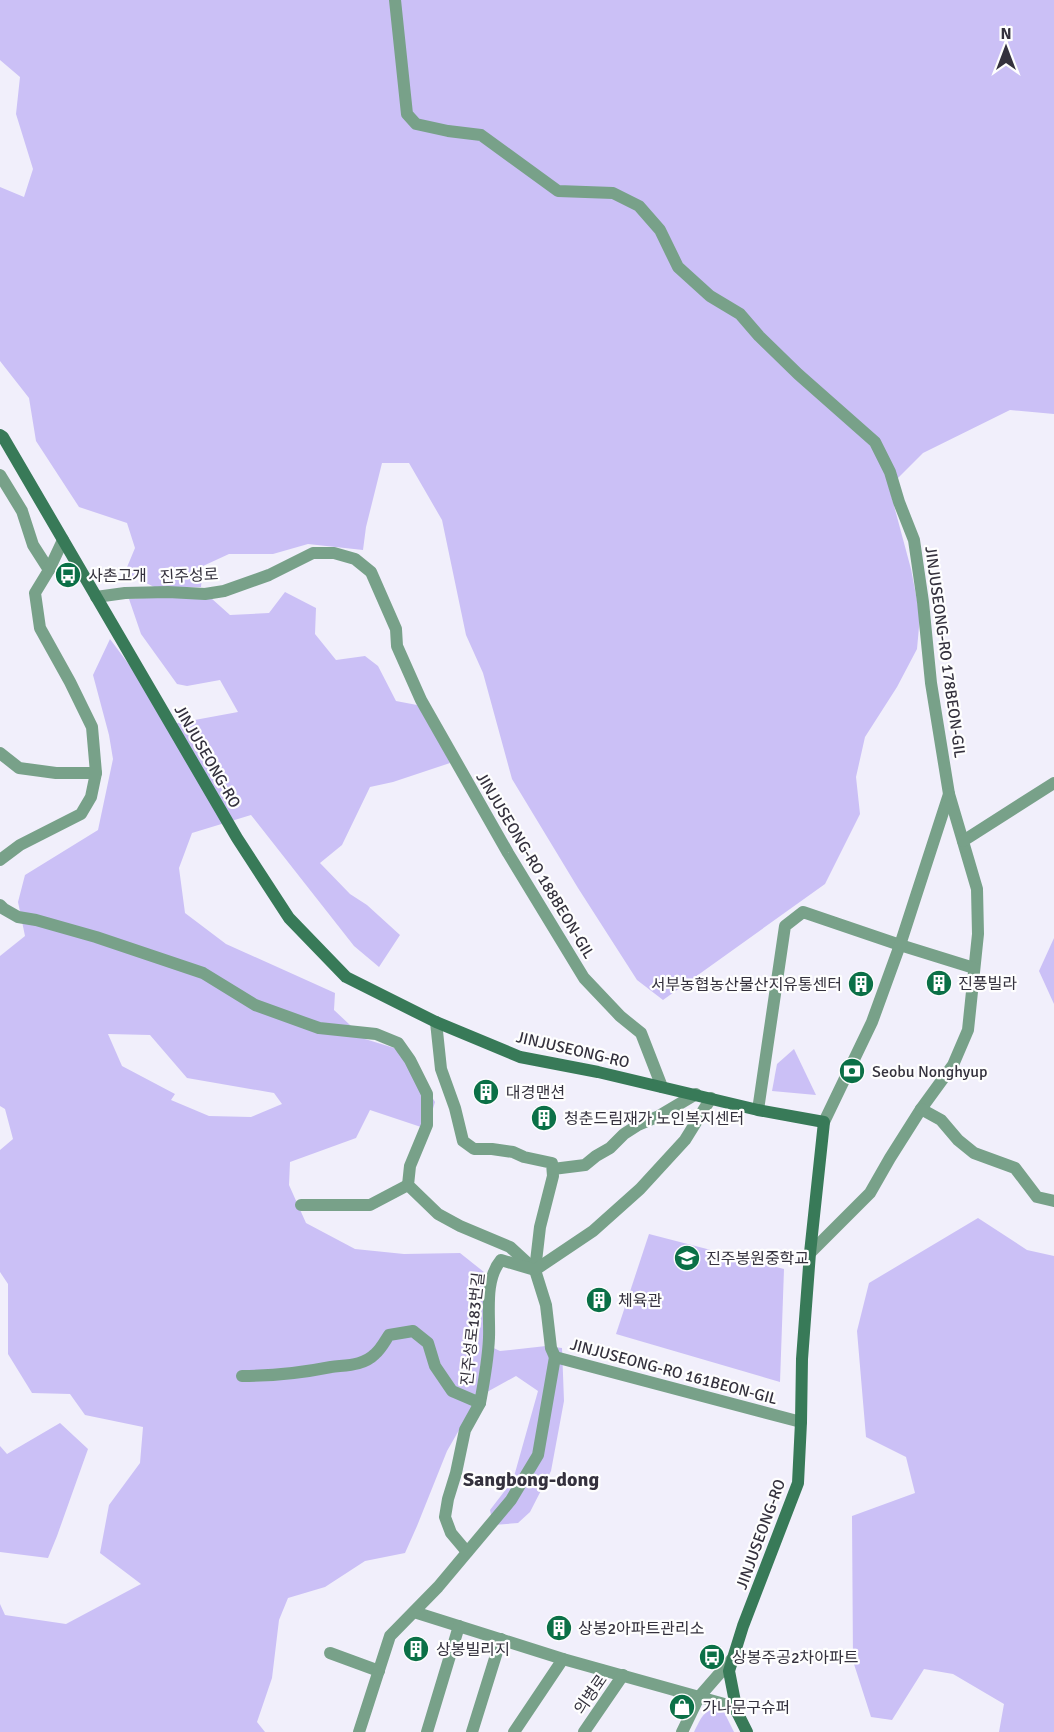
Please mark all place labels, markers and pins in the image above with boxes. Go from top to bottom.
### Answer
bus stop icon: 사촌고개 [53,560,83,590]
place label: 사촌고개 [88,566,147,586]
building icon: 진풍빌라 [924,968,954,998]
building icon: 서부농협농산물산지유통센터 [846,969,876,999]
place label: 진풍빌라 [958,974,1017,994]
place label: 서부농협농산물산지유통센터 [651,975,842,995]
bank icon: Seobu Nonghyup [837,1056,867,1086]
place label: Seobu Nonghyup [872,1062,987,1082]
building icon: 대경맨션 [471,1077,501,1107]
place label: 대경맨션 [506,1083,565,1103]
building icon: 청춘드림재가 노인복지센터 [529,1103,559,1133]
place label: 청춘드림재가 노인복지센터 [564,1109,744,1129]
school or university icon: 진주봉원중학교 [672,1243,702,1273]
place label: 진주봉원중학교 [706,1249,809,1269]
building icon: 체육관 [584,1285,614,1315]
place label: 체육관 [618,1291,662,1311]
building icon: 상봉2아파트관리소 [544,1613,574,1643]
place label: 상봉2아파트관리소 [578,1619,704,1639]
building icon: 상봉빌리지 [401,1634,431,1664]
place label: 상봉빌리지 [436,1640,510,1660]
bus stop icon: 상봉주공2차아파트 [697,1642,727,1672]
place label: 상봉주공2차아파트 [732,1648,858,1668]
shop icon: 가나문구슈퍼 [667,1692,697,1722]
place label: 가나문구슈퍼 [702,1698,790,1718]

